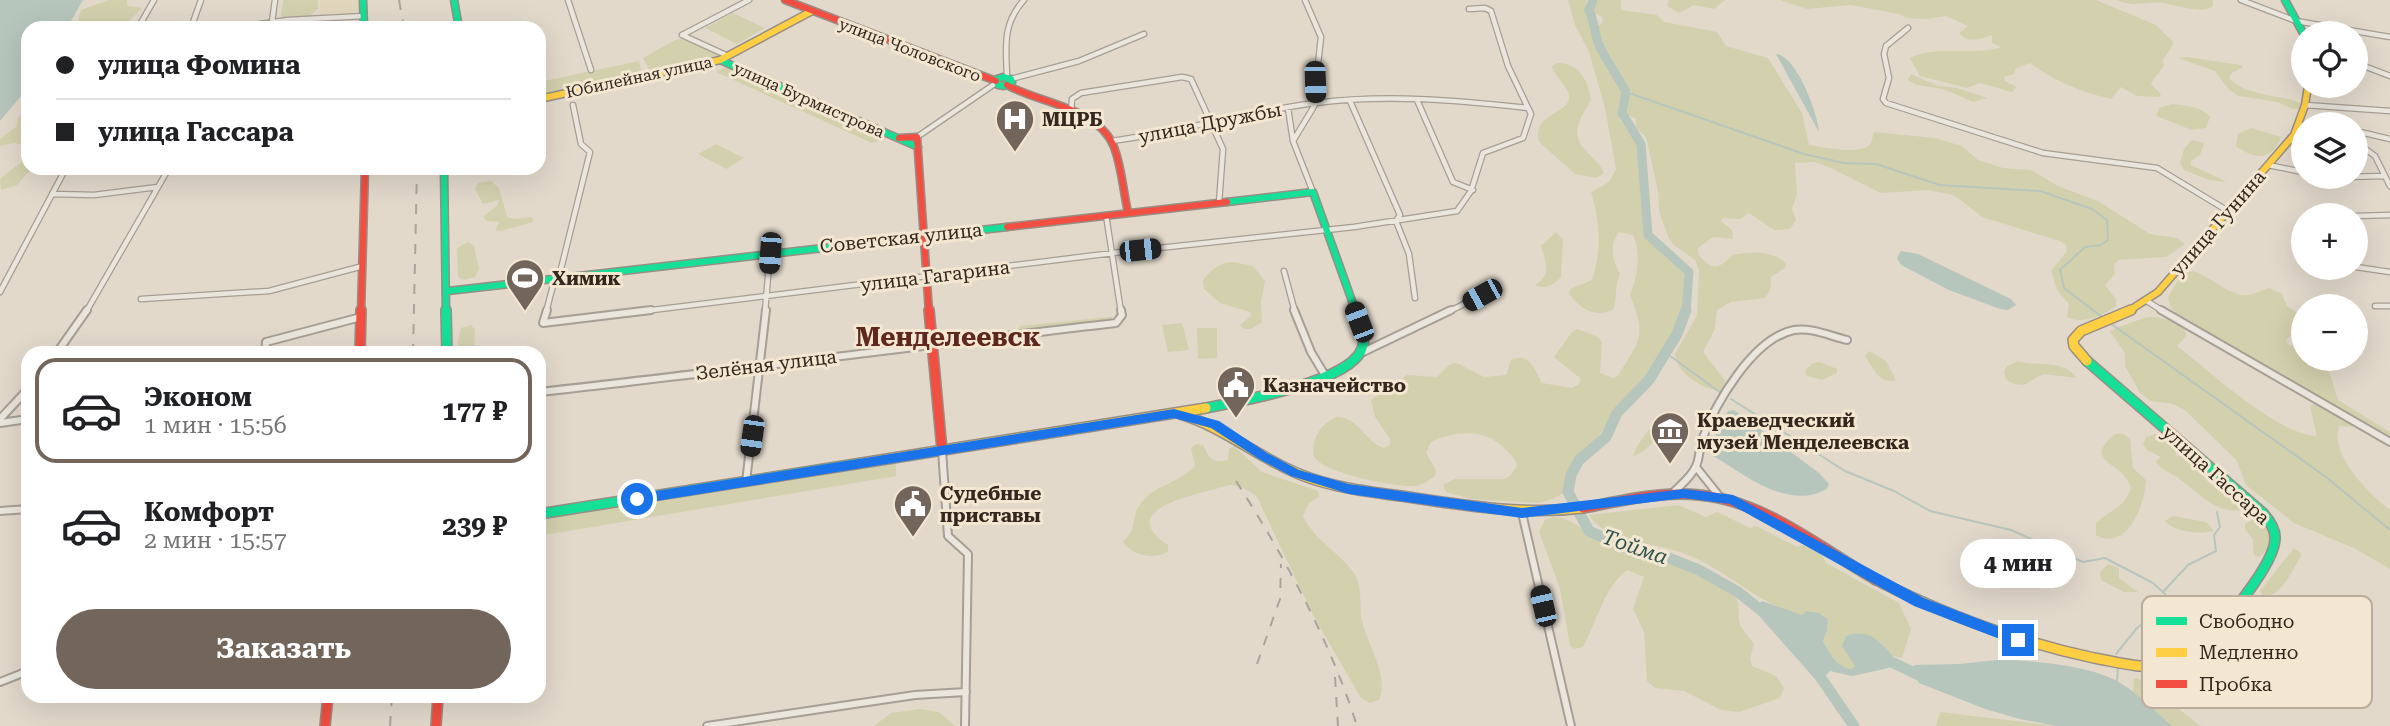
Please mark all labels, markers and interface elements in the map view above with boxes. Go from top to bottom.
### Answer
street label: улица Чоловского [836,14,984,86]
map controls [2291,21,2368,371]
button: locate [2291,21,2368,98]
text: улица Фомина [98,50,301,80]
street label: Юбилейная улица [564,52,714,102]
street label: улица Бурмистрова [731,58,888,142]
car [1304,61,1327,103]
hospital icon: МЦРБ [994,98,1036,153]
street label: улица Дружбы [1136,98,1284,148]
place label: МЦРБ [1042,108,1102,131]
button: layers [2291,112,2368,189]
text: улица Гассара [98,117,294,147]
street label: улица Гунина [2166,165,2271,281]
button: + [2291,203,2368,280]
street label: Советская улица [819,218,984,258]
car [759,231,782,275]
car [1119,237,1162,263]
street label: улица Гагарина [859,255,1012,297]
sports icon: Химик [504,257,546,312]
place label: Химик [552,267,621,290]
car [1459,276,1506,314]
button: − [2291,294,2368,371]
car [1342,299,1377,345]
district label: Менделеевск [855,322,1041,352]
street label: Зелёная улица [694,345,839,385]
public building icon: Казначейство [1215,364,1257,419]
place label: Казначейство [1263,374,1406,397]
icon: car [60,379,123,442]
text: Эконом [144,382,252,412]
text: 177 ₽ [442,396,507,426]
place label: Краеведческий музей Менделеевска [1697,409,1909,454]
museum icon: Краеведческий музей Менделеевска [1649,410,1691,465]
text: 1 мин · 15:56 [144,412,287,439]
car [739,414,766,458]
street label: улица Гассара [2157,421,2275,530]
place label: Судебные приставы [940,482,1041,527]
route start [621,483,653,515]
public building icon: Судебные приставы [892,483,934,538]
icon: car [60,494,123,557]
text: Комфорт [144,497,274,527]
text: 239 ₽ [442,511,507,541]
water label: Тойма [1599,525,1671,569]
text: 2 мин · 15:57 [144,527,287,554]
callout: 4 мин [1960,538,2076,588]
text: 4 мин [1984,550,2052,577]
car [1529,583,1558,629]
legend [2142,596,2372,708]
button: Заказать [56,609,511,689]
text: Свободно [2199,610,2294,633]
route end [2002,624,2034,656]
text: Медленно [2199,641,2298,664]
text: Пробка [2199,673,2273,696]

